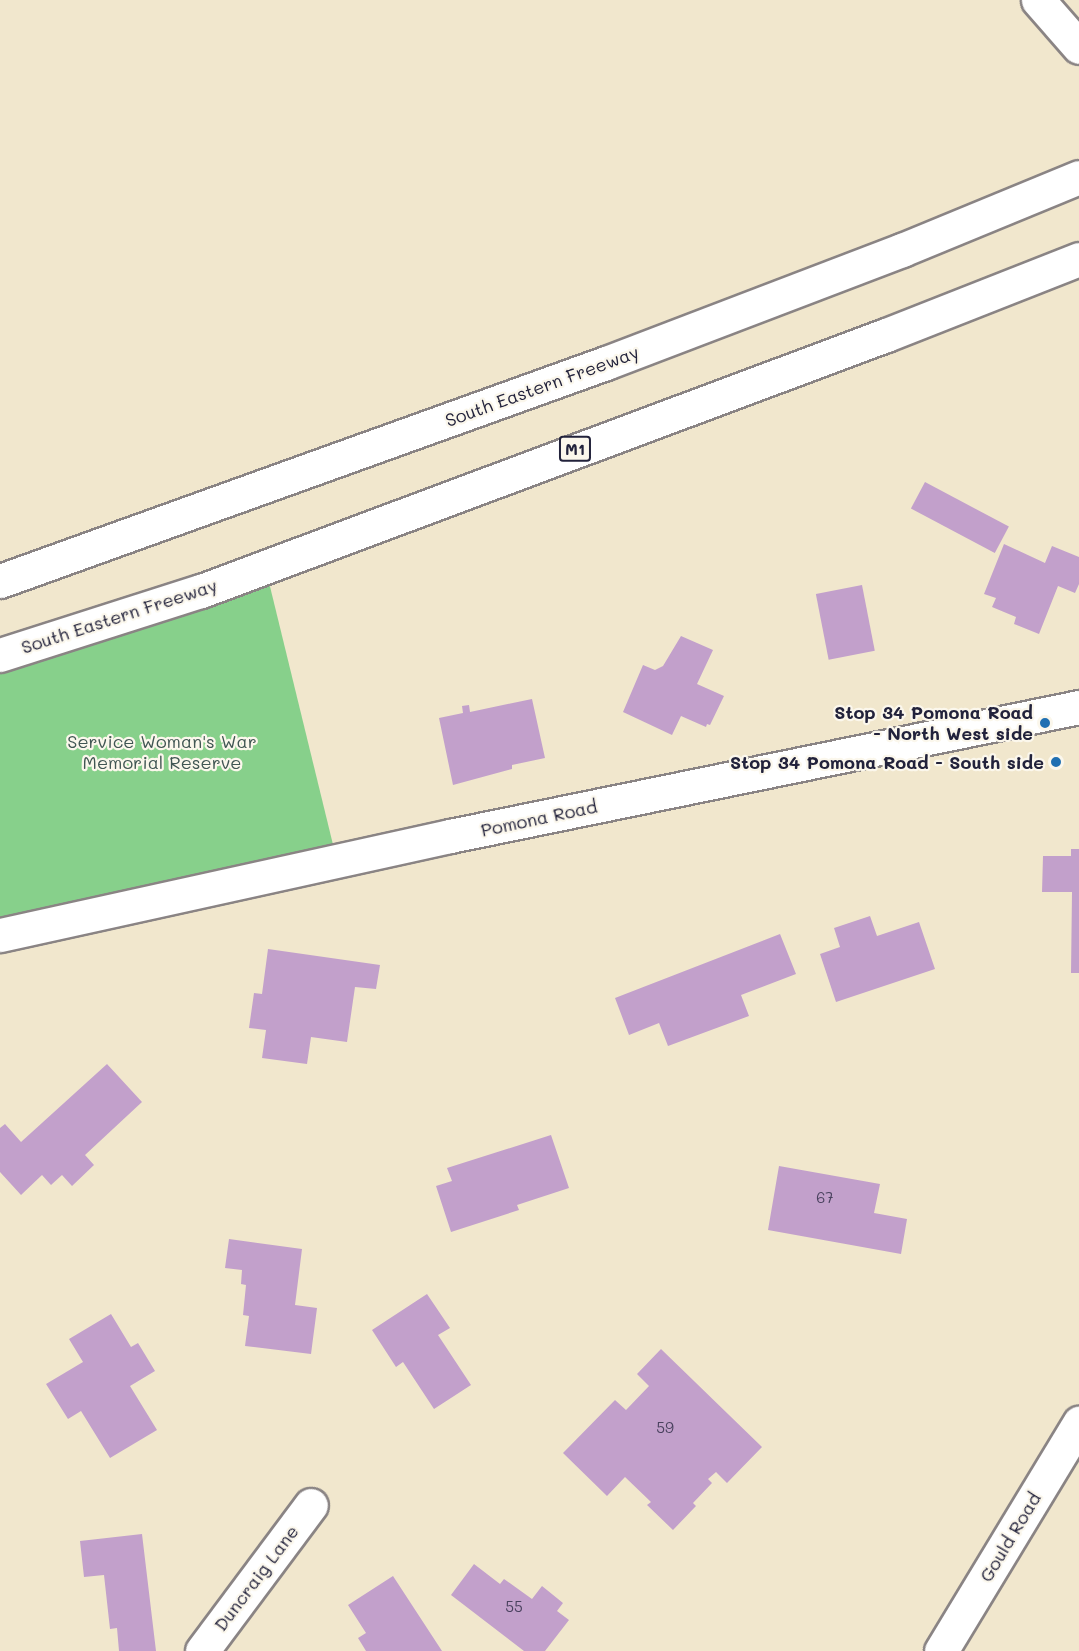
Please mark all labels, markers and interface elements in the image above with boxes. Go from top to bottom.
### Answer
street label: South Eastern Freeway [442,341,642,431]
road number: M1 [558,436,592,462]
street label: South Eastern Freeway [18,574,220,658]
place label: Stop 34 Pomona Road - North West side [834,702,1033,744]
marker: Stop 34 Pomona Road - North West side [1038,716,1052,730]
park label: Service Woman's War Memorial Reserve [67,731,257,774]
place label: Stop 34 Pomona Road - South side [730,751,1044,773]
marker: Stop 34 Pomona Road - South side [1049,755,1063,769]
street label: Pomona Road [479,795,599,841]
house number: 67 [816,1189,834,1207]
house number: 59 [656,1419,674,1437]
street label: Gould Road [975,1488,1045,1586]
street label: Duncraig Lane [209,1521,303,1635]
house number: 55 [505,1598,523,1616]

